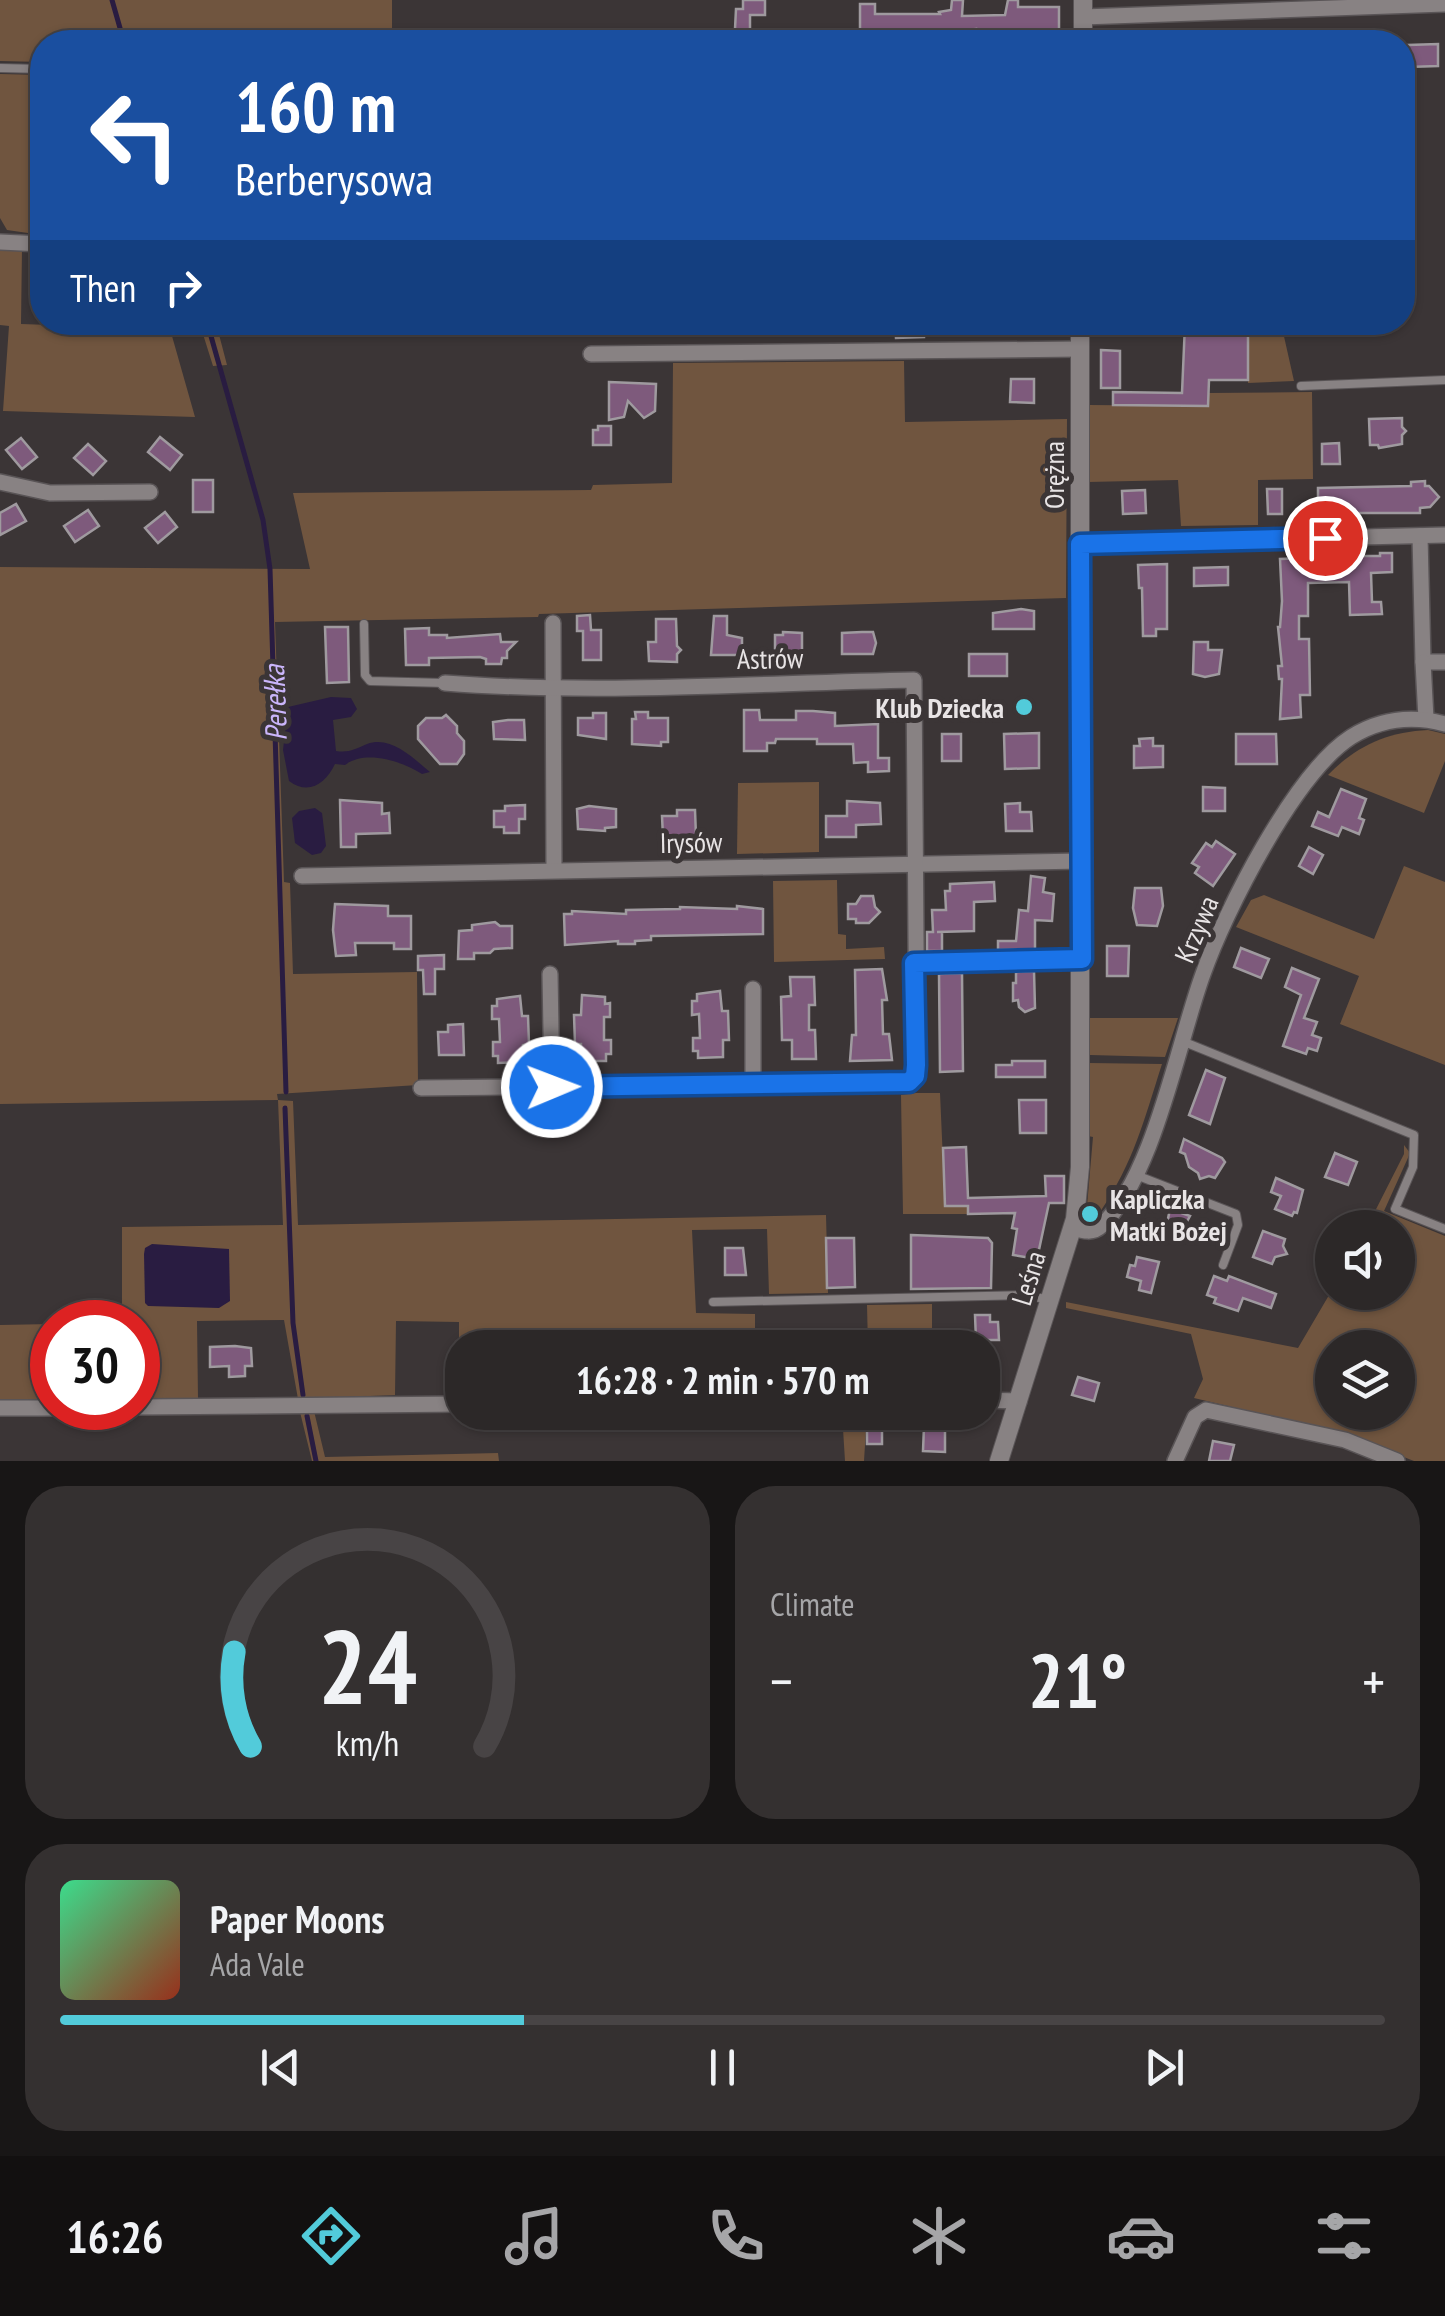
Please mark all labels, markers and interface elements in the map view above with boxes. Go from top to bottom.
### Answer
text: 160 m [235,61,396,151]
icon: left [70,70,200,200]
text: Berberysowa [235,149,433,207]
icon: right [156,260,211,315]
text: Then [70,263,136,312]
street label: Orężna [1035,441,1072,509]
pin [1283,496,1368,581]
icon: arrive [1298,511,1353,566]
street label: Astrów [736,639,804,677]
water label: Perełka [253,662,295,742]
place label: Klub Dziecka [876,689,1004,726]
marker: Klub Dziecka [1013,696,1035,718]
street label: Irysów [659,823,723,861]
street label: Krzywa [1165,890,1227,968]
position arrow [500,1035,604,1139]
place label: Kapliczka Matki Bożej [1110,1180,1227,1249]
marker: Kapliczka Matki Bożej [1079,1203,1101,1225]
map controls [1315,1210,1415,1430]
button: sound [1315,1210,1415,1310]
street label: Leśna [1002,1246,1054,1310]
speed limit sign: 30 [30,1300,160,1430]
button: layers [1315,1330,1415,1430]
text: 16:28 · 2 min · 570 m [576,1355,869,1404]
text: Climate [770,1583,854,1625]
text: 24 [318,1598,417,1733]
text: 21° [1028,1632,1127,1729]
text: − [770,1645,793,1716]
text: + [1362,1645,1385,1716]
text: km/h [336,1720,399,1766]
text: Paper Moons [210,1894,385,1943]
text: Ada Vale [210,1943,305,1985]
icon: previous [253,2040,308,2095]
icon: pause [695,2040,750,2095]
icon: next [1137,2040,1192,2095]
icon: directions [296,2201,366,2271]
icon: music [499,2201,569,2271]
icon: phone [701,2201,771,2271]
icon: climate [904,2201,974,2271]
icon: car [1106,2201,1176,2271]
icon: filters [1309,2201,1379,2271]
text: 16:26 [66,2207,164,2265]

